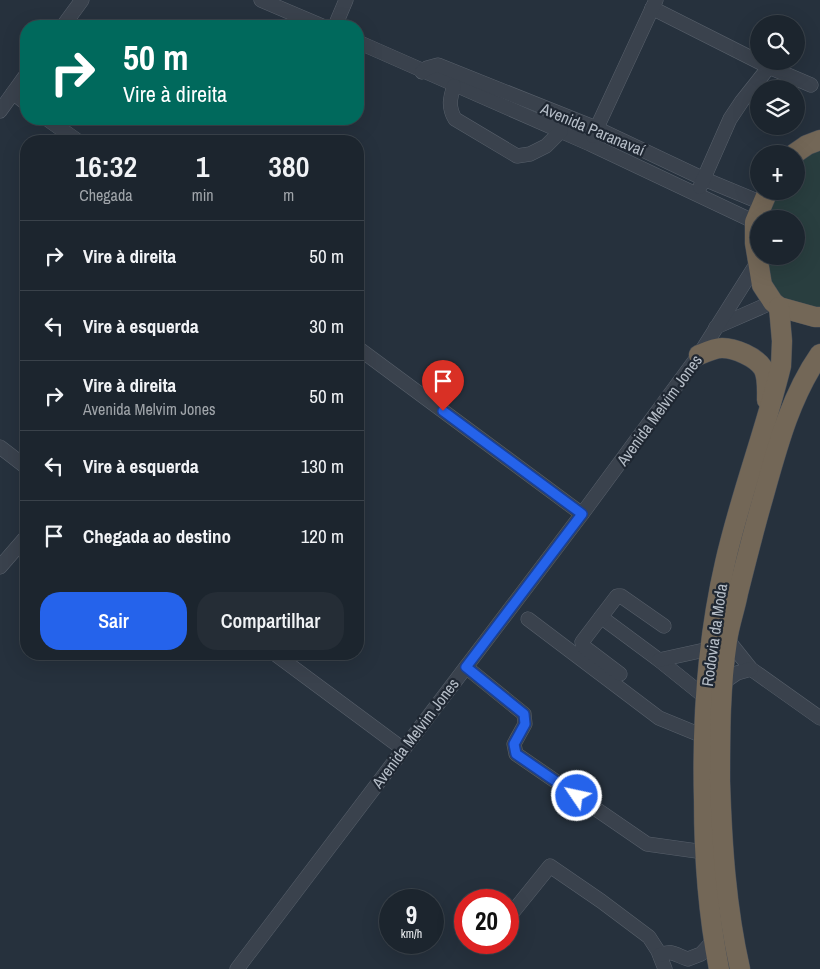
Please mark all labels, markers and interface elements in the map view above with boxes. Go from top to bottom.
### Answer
map controls [750,15,805,265]
button: search [750,15,805,70]
text: 50 m [123,34,188,81]
icon: right [40,40,105,105]
text: Vire à direita [123,79,227,109]
button: layers [750,80,805,135]
street label: Avenida Paranavaí [537,97,649,161]
button: + [750,145,805,200]
text: 16:32 [75,146,137,186]
text: 1 [196,146,210,186]
text: 380 [268,146,309,186]
text: Chegada [79,184,133,206]
text: min [192,184,214,206]
text: m [283,184,294,206]
button: − [750,210,805,265]
icon: right [40,242,68,270]
text: Vire à direita [83,243,176,269]
text: 50 m [309,243,344,269]
icon: left [40,312,68,340]
text: Vire à esquerda [83,313,199,339]
text: 30 m [309,313,344,339]
street label: Avenida Melvim Jones [611,350,707,471]
pin [422,360,464,411]
icon: arrive [429,367,457,395]
text: Vire à direita [83,372,176,398]
icon: right [40,382,68,410]
text: 50 m [309,383,344,409]
text: Avenida Melvim Jones [83,398,216,420]
icon: left [40,452,68,480]
text: Vire à esquerda [83,453,199,479]
text: 130 m [301,453,344,479]
icon: arrive [40,522,68,550]
text: Chegada ao destino [83,523,231,549]
text: 120 m [301,523,344,549]
street label: Rodovia da Moda [696,581,732,688]
button: Sair [40,592,187,650]
button: Compartilhar [197,592,344,650]
street label: Avenida Melvim Jones [366,673,464,793]
position arrow [550,769,602,821]
speed limit sign: 20 [454,889,519,954]
text: 9 [406,898,417,932]
text: km/h [401,926,422,942]

